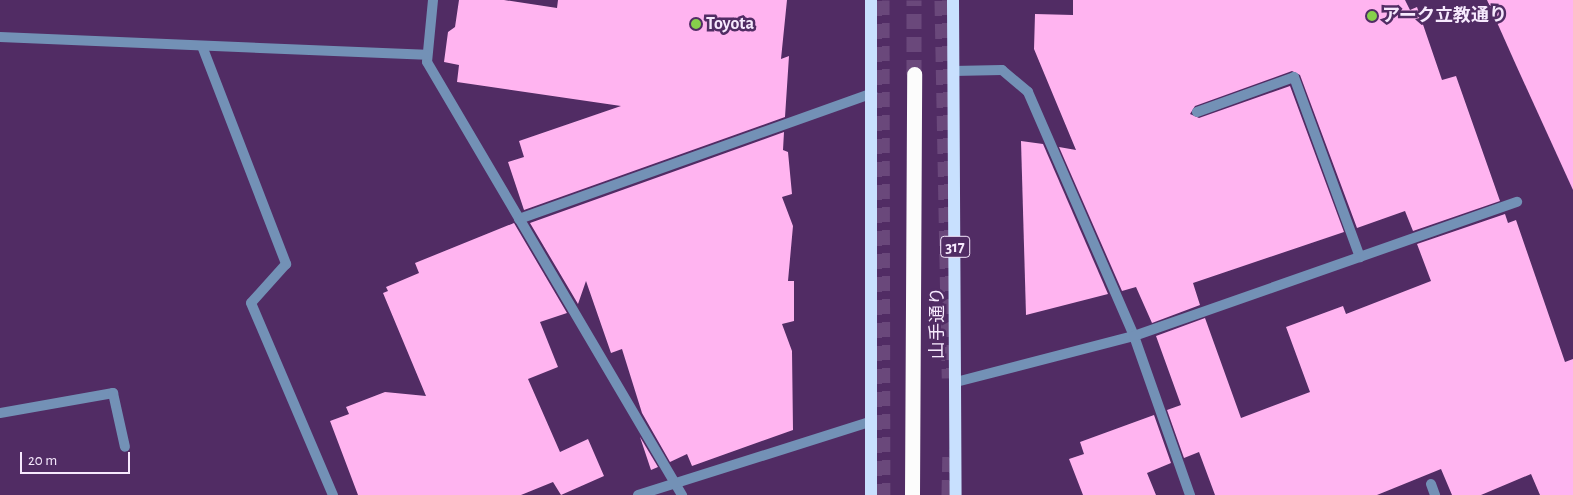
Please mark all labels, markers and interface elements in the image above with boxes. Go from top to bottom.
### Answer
place label: アーク立教通り [1382,5,1507,27]
marker: アーク立教通り [1366,10,1378,22]
place label: Toyota [706,13,754,35]
marker: Toyota [690,18,702,30]
road number: 317 [940,233,970,260]
street label: 山手通り [927,287,949,359]
scale bar [22,442,132,474]
text: 20 m [28,453,57,468]

